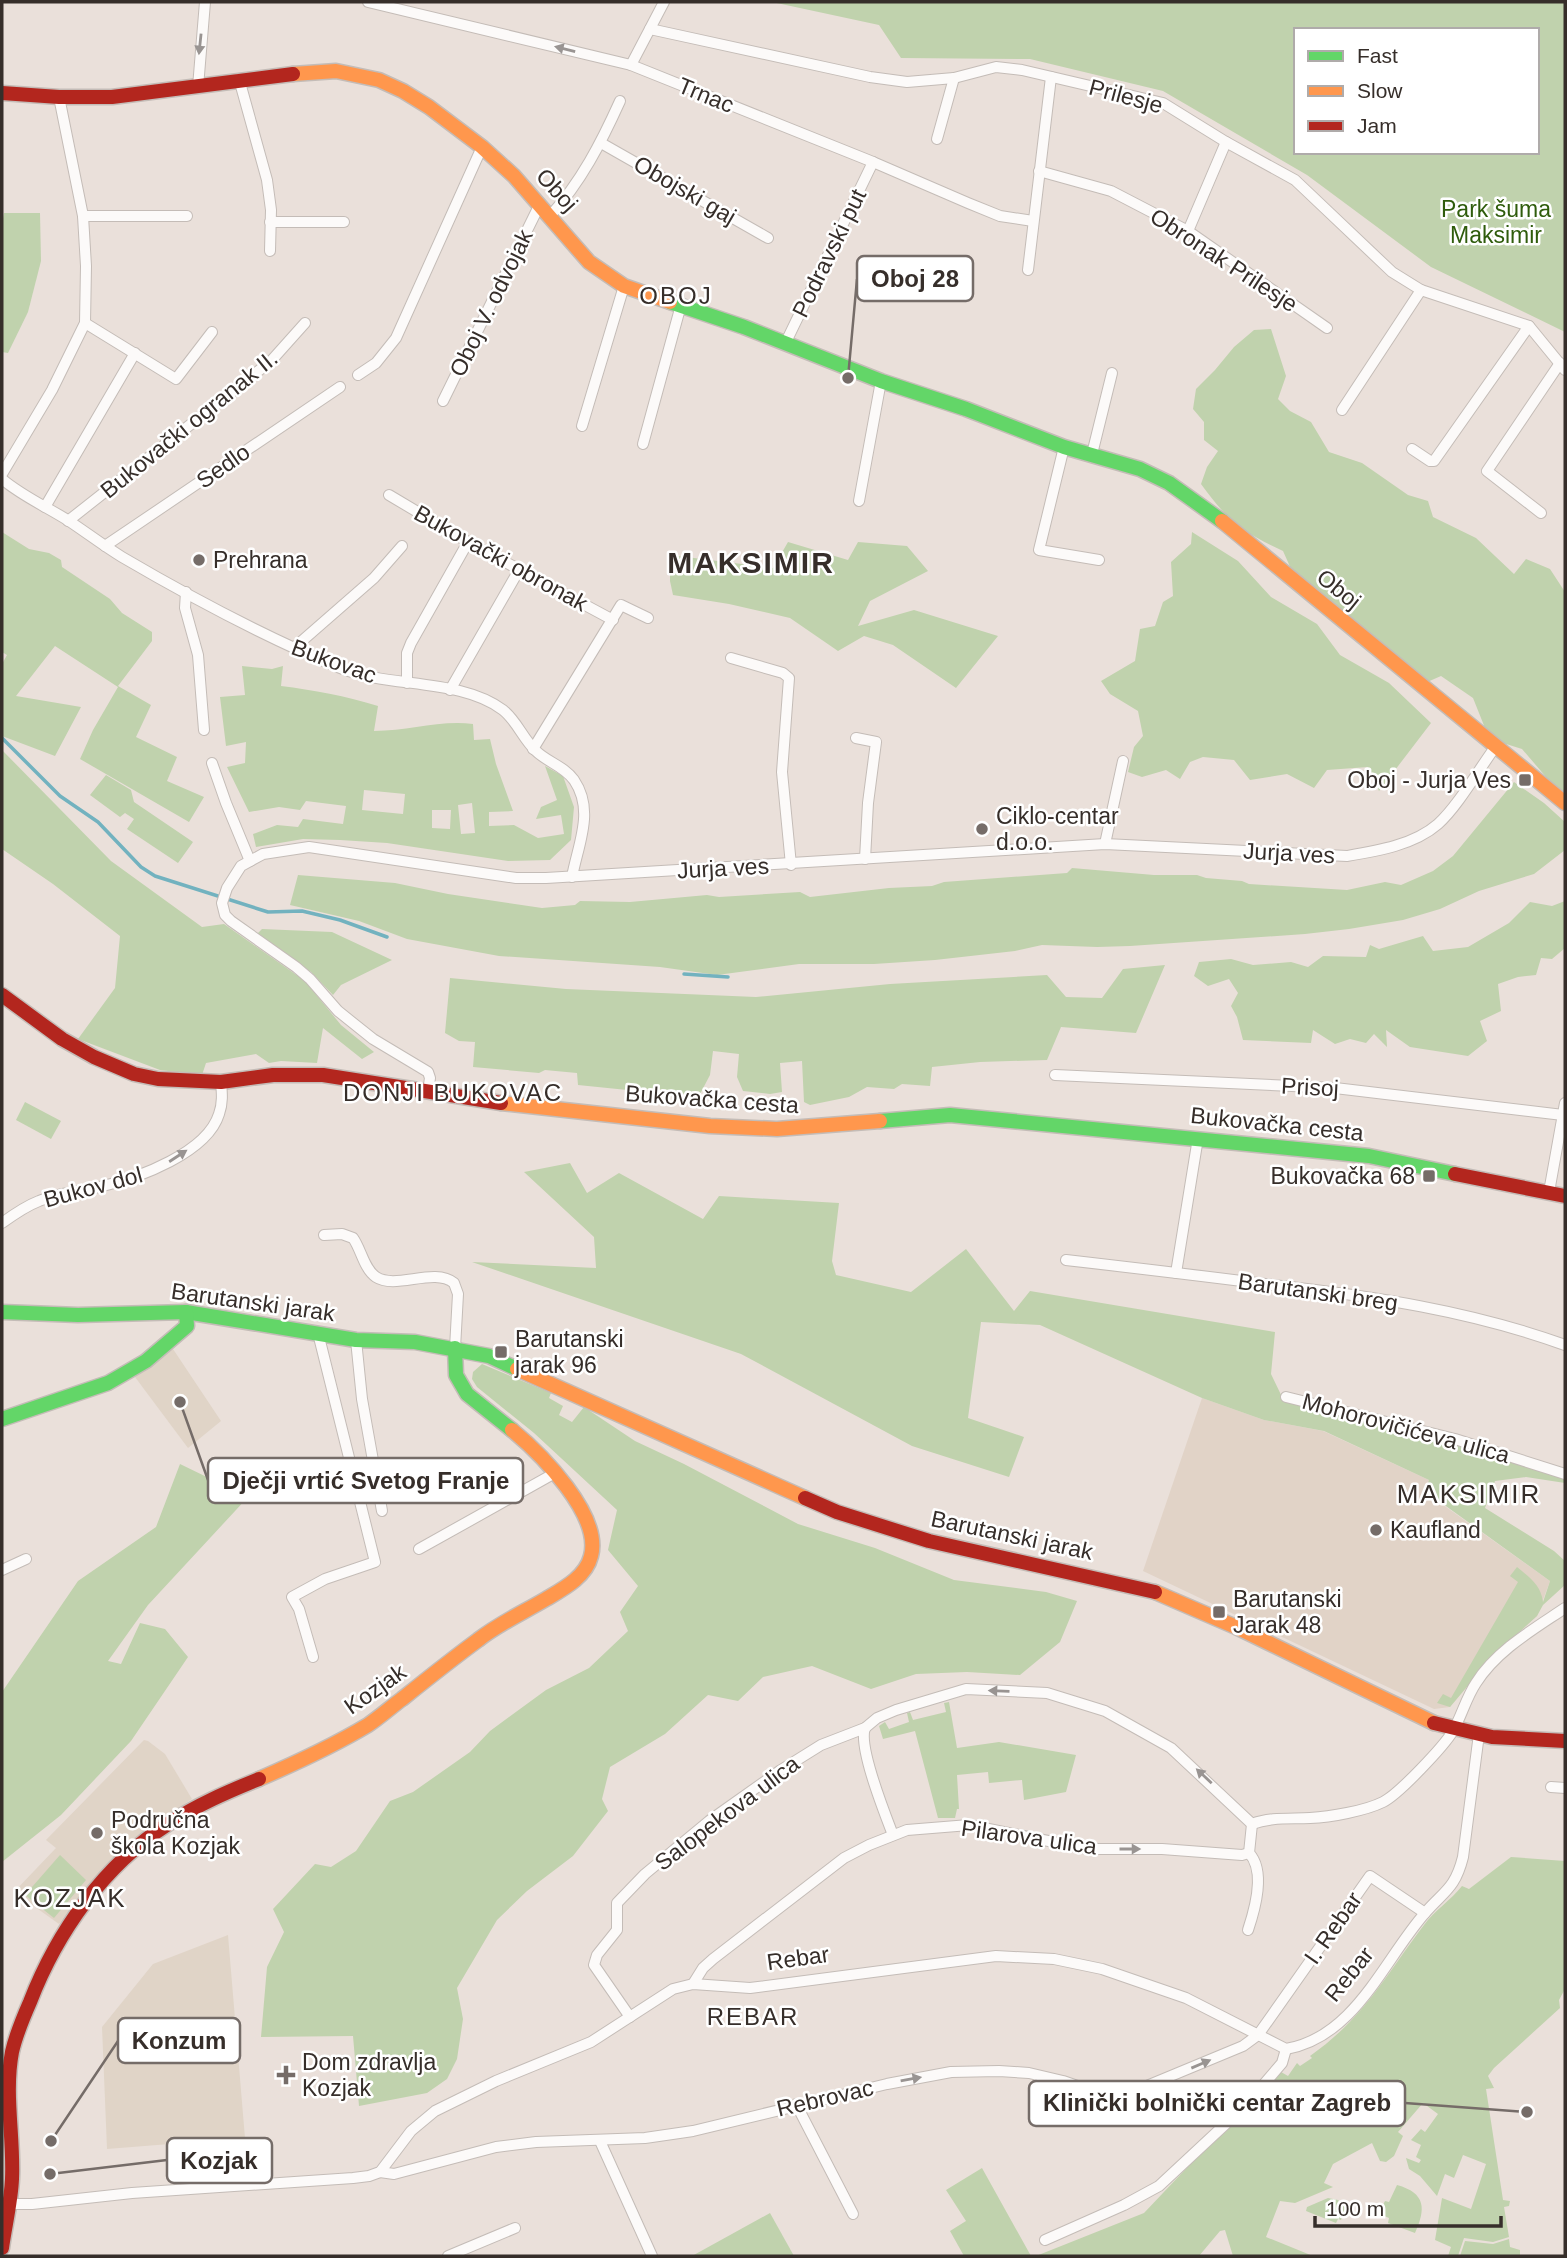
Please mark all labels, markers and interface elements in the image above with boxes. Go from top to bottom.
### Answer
legend [1294,28,1539,154]
one-way arrow [195,33,206,55]
one-way arrow [554,43,576,54]
text: Fast [1357,44,1398,67]
street label: Trnac [674,72,738,118]
street label: Prilesje [1086,74,1166,118]
text: Slow [1357,79,1403,102]
text: Jam [1357,114,1397,137]
street label: Obojski gaj [629,150,741,230]
street label: Oboj [531,163,583,217]
street label: Podravski put [787,184,871,321]
park label: Park šuma Maksimir [1441,196,1551,248]
street label: Obronak Prilesje [1146,203,1302,317]
street label: Oboj V. odvojak [444,225,538,381]
callout: Oboj 28 [857,256,973,301]
text: Oboj 28 [871,265,959,292]
district label: OBOJ [639,282,713,309]
street label: Bukovački ogranak II. [95,345,283,503]
street label: Sedlo [191,438,255,494]
street label: Bukovački obronak [410,500,593,617]
district label: MAKSIMIR [667,546,835,579]
place label: Prehrana [213,547,308,573]
marker: Prehrana [191,552,207,568]
street label: Oboj [1312,564,1366,614]
street label: Bukovac [288,634,380,688]
place label: Oboj - Jurja Ves [1347,767,1511,793]
marker: Oboj - Jurja Ves [1517,772,1533,788]
place label: Ciklo-centar d.o.o. [996,803,1119,855]
marker: Ciklo-centar d.o.o. [974,821,990,837]
street label: Jurja ves [1242,838,1336,868]
street label: Jurja ves [676,853,770,883]
street label: Prisoj [1281,1073,1339,1101]
district label: DONJI BUKOVAC [343,1079,563,1106]
street label: Bukovačka cesta [624,1080,800,1118]
street label: Bukovačka cesta [1189,1102,1365,1146]
one-way arrow [169,1149,187,1163]
street label: Bukov dol [41,1161,145,1213]
place label: Bukovačka 68 [1271,1163,1415,1189]
marker: Bukovačka 68 [1421,1168,1437,1184]
street label: Barutanski breg [1236,1268,1400,1316]
street label: Barutanski jarak [170,1278,337,1326]
place label: Barutanski jarak 96 [514,1326,624,1378]
marker: Barutanski jarak 96 [493,1344,509,1360]
street label: Mohorovičićeva ulica [1300,1388,1513,1468]
callout: Dječji vrtić Svetog Franje [208,1458,523,1503]
text: Dječji vrtić Svetog Franje [223,1467,509,1494]
district label: MAKSIMIR [1397,1479,1541,1509]
street label: Barutanski jarak [929,1505,1096,1565]
place label: Kaufland [1390,1517,1481,1543]
marker: Kaufland [1368,1522,1384,1538]
place label: Barutanski Jarak 48 [1233,1586,1342,1638]
marker: Barutanski Jarak 48 [1211,1604,1227,1620]
street label: Kozjak [339,1658,411,1719]
one-way arrow [988,1685,1010,1696]
street label: Salopekova ulica [650,1750,804,1876]
one-way arrow [1195,1768,1212,1785]
place label: Područna škola Kozjak [111,1807,241,1859]
street label: Pilarova ulica [959,1815,1099,1859]
marker: Područna škola Kozjak [89,1825,105,1841]
one-way arrow [1119,1843,1141,1855]
district label: KOZJAK [13,1883,127,1913]
street label: I. Rebar [1299,1887,1367,1969]
street label: Rebar [765,1941,831,1975]
street label: Rebar [1319,1941,1379,2007]
district label: REBAR [707,2003,799,2030]
callout: Konzum [118,2018,240,2063]
text: Konzum [132,2027,226,2054]
place label: Dom zdravlja Kozjak [302,2049,436,2101]
one-way arrow [1191,2058,1211,2070]
marker: Dom zdravlja Kozjak [276,2065,296,2085]
one-way arrow [900,2073,922,2084]
street label: Rebrovac [774,2074,876,2122]
callout: Klinički bolnički centar Zagreb [1029,2081,1405,2126]
text: Klinički bolnički centar Zagreb [1043,2089,1391,2116]
callout: Kozjak [167,2138,272,2183]
text: Kozjak [180,2147,258,2174]
scale bar [1315,2184,1500,2228]
text: 100 m [1326,2197,1384,2220]

